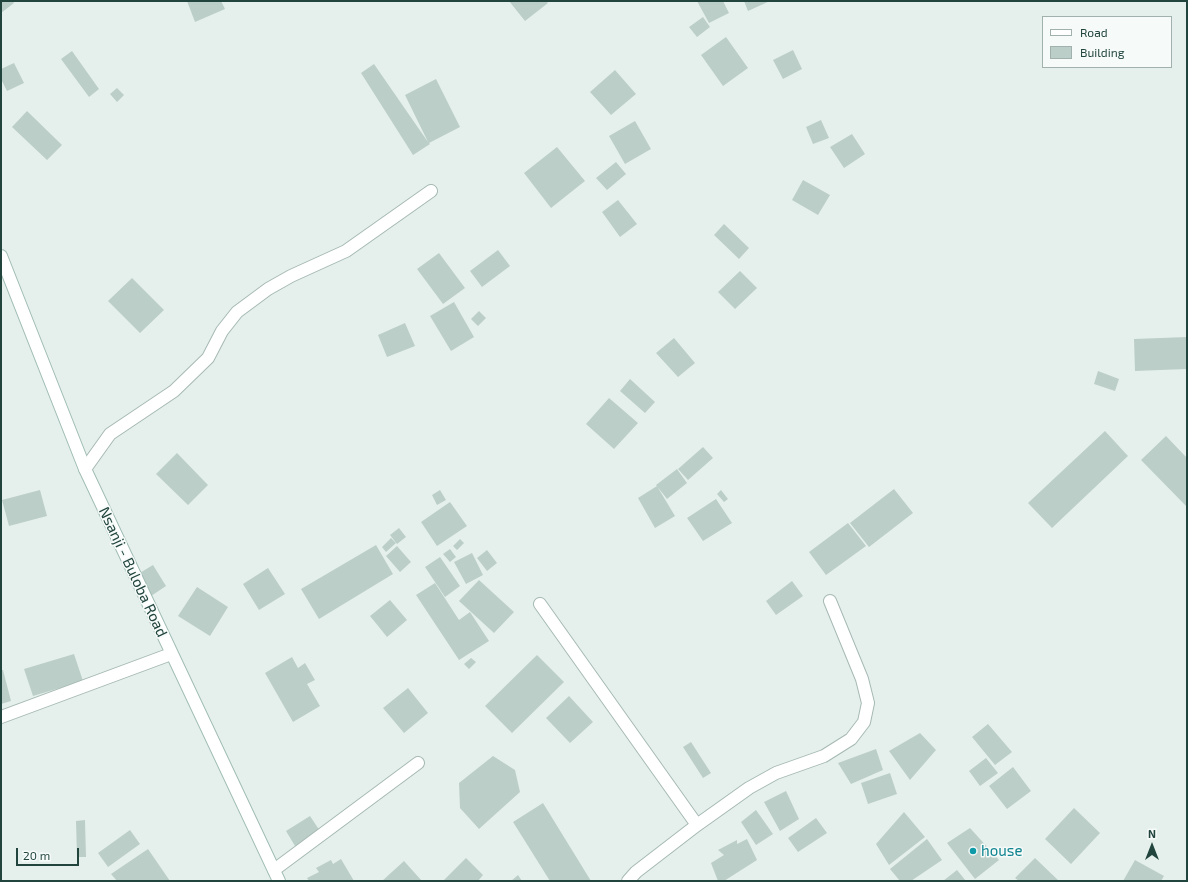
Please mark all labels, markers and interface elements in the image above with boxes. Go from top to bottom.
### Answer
legend [1042,16,1172,68]
text: Road [1080,25,1108,39]
text: Building [1080,45,1124,59]
street label: Nsanji - Buloba Road [95,504,171,640]
north arrow [1132,826,1172,866]
text: N [1148,827,1156,840]
scale bar [18,840,81,866]
place label: house [981,842,1022,860]
marker: house [968,846,978,856]
text: 20 m [23,848,50,862]

